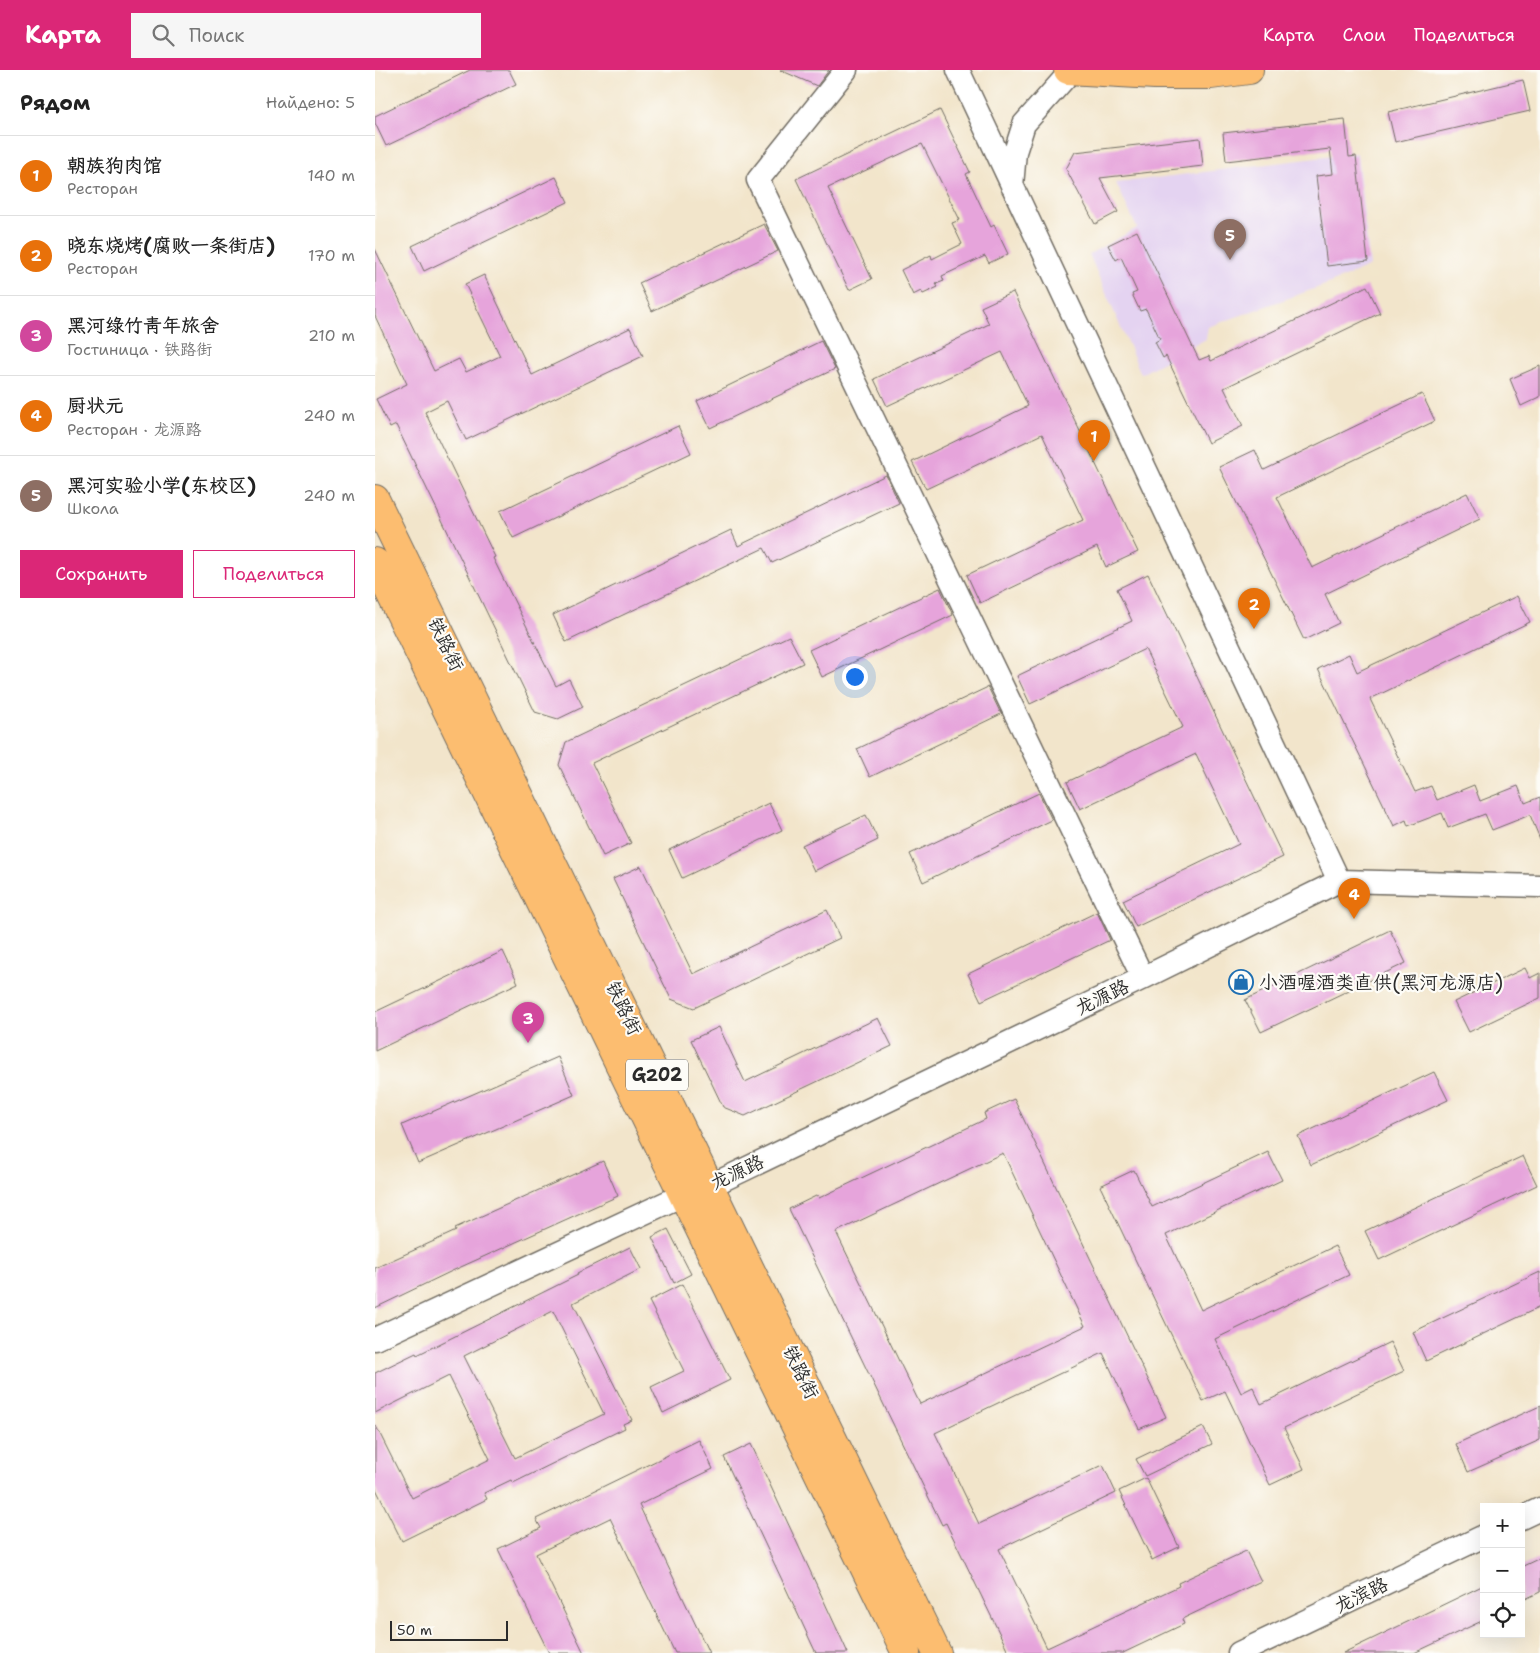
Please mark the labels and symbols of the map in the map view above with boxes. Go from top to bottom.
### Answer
pin: 5 [1214,219,1246,260]
pin: 1 [1078,420,1110,461]
pin: 2 [1238,588,1270,629]
street label: 铁路街 [422,613,470,675]
your location [842,664,868,690]
pin: 4 [1338,878,1370,919]
shop icon: 小酒喔酒类直供(黑河龙源店) [1228,969,1254,995]
place label: 小酒喔酒类直供(黑河龙源店) [1259,970,1503,995]
street label: 龙源路 [1071,973,1133,1021]
street label: 铁路街 [600,977,648,1039]
pin: 3 [512,1002,544,1043]
road number: G202 [626,1060,688,1090]
street label: 龙源路 [706,1149,768,1195]
street label: 铁路街 [777,1341,825,1403]
street label: 龙滨路 [1330,1571,1392,1619]
scale bar [390,1618,507,1641]

